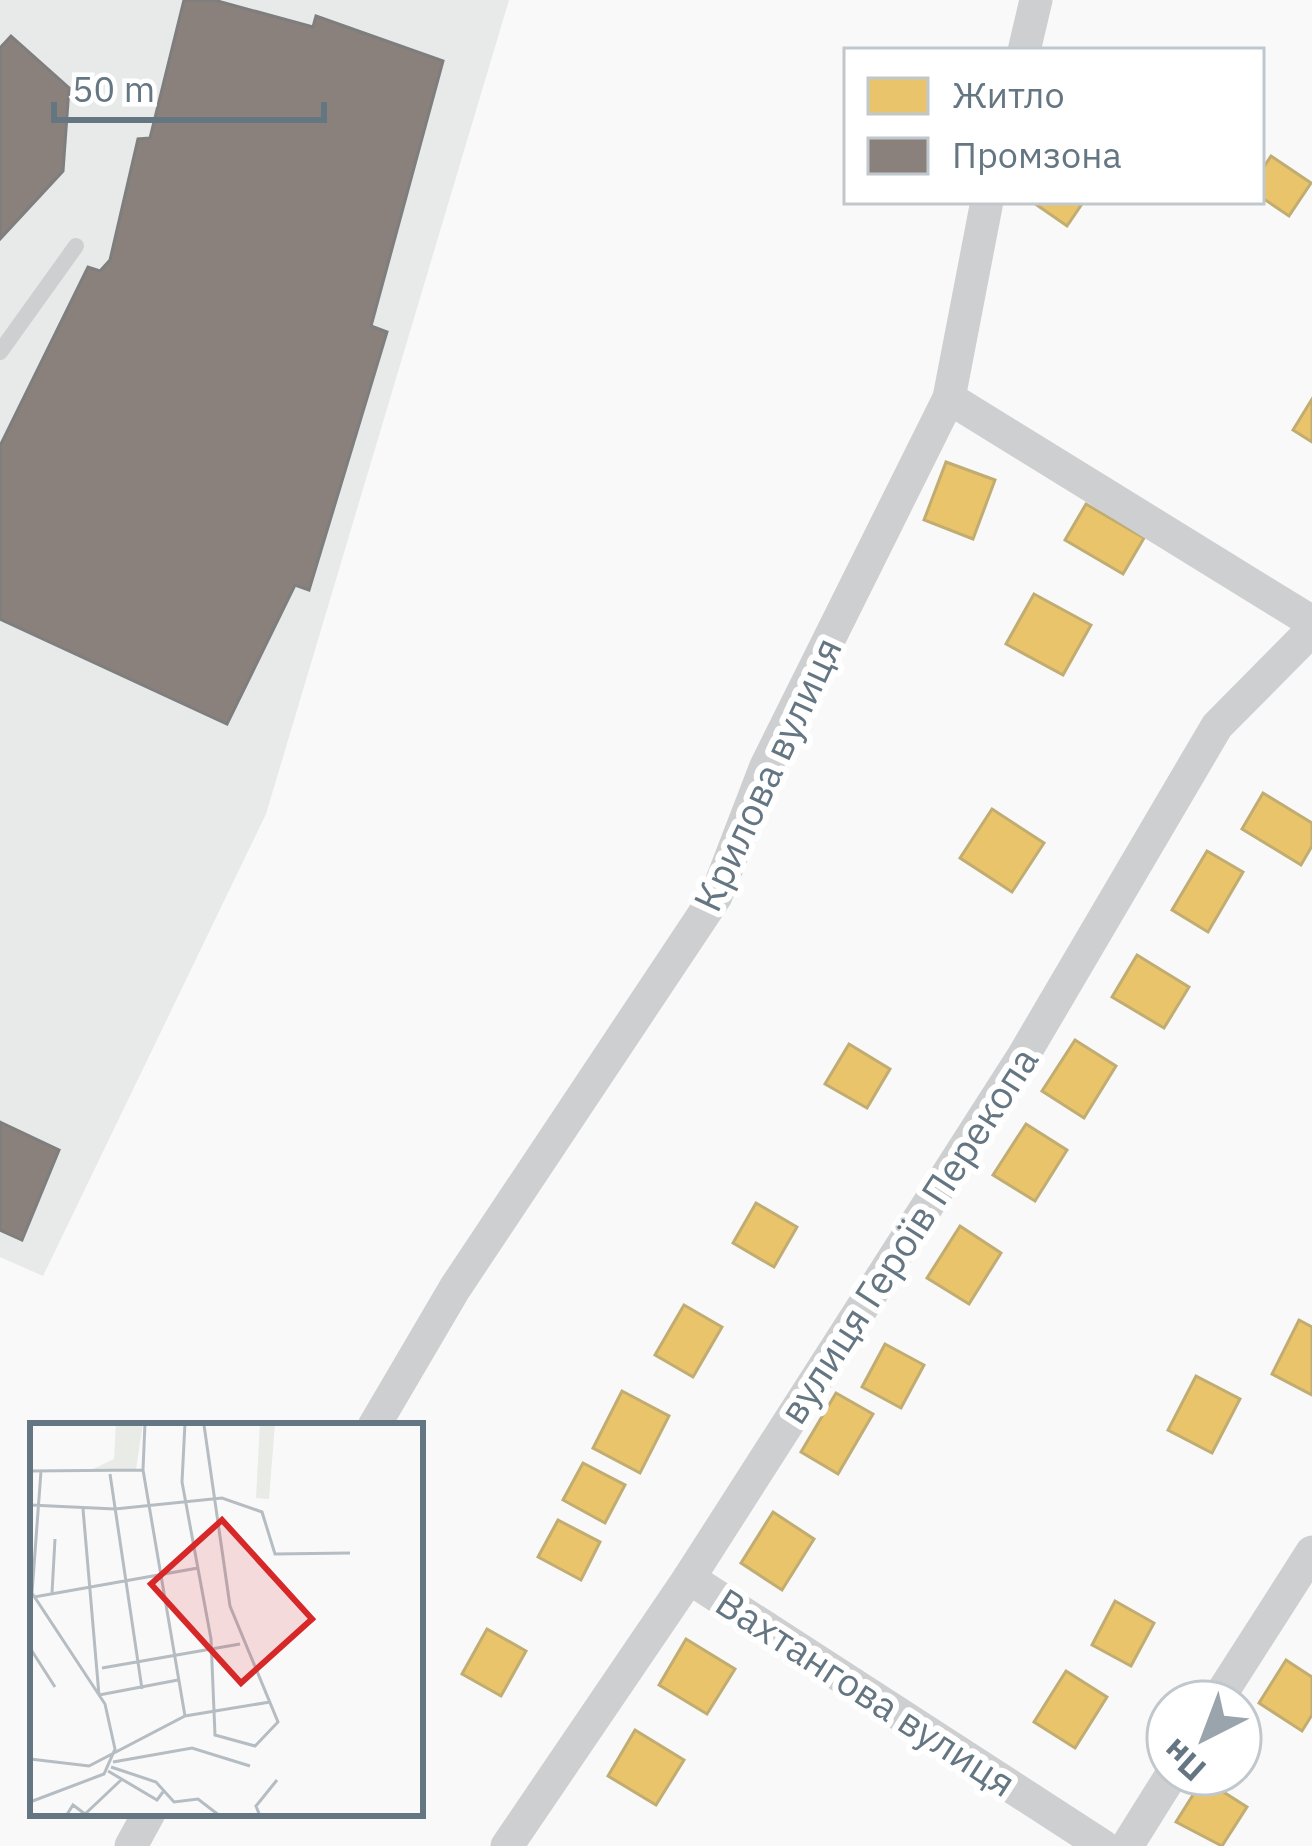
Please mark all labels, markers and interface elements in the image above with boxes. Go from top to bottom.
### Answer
scale bar [54,48,324,122]
legend [844,48,1264,204]
text: 50 m [72,65,155,112]
text: Житло [952,71,1065,118]
text: Промзона [952,131,1122,178]
street label: Крилова вулиця [681,629,853,919]
street label: вулиця Героїв Перекопа [767,1037,1049,1433]
inset map [30,1423,423,1816]
street label: Вахтангова вулиця [707,1576,1025,1808]
north arrow [1144,1678,1264,1798]
text: Пн [1153,1730,1214,1791]

